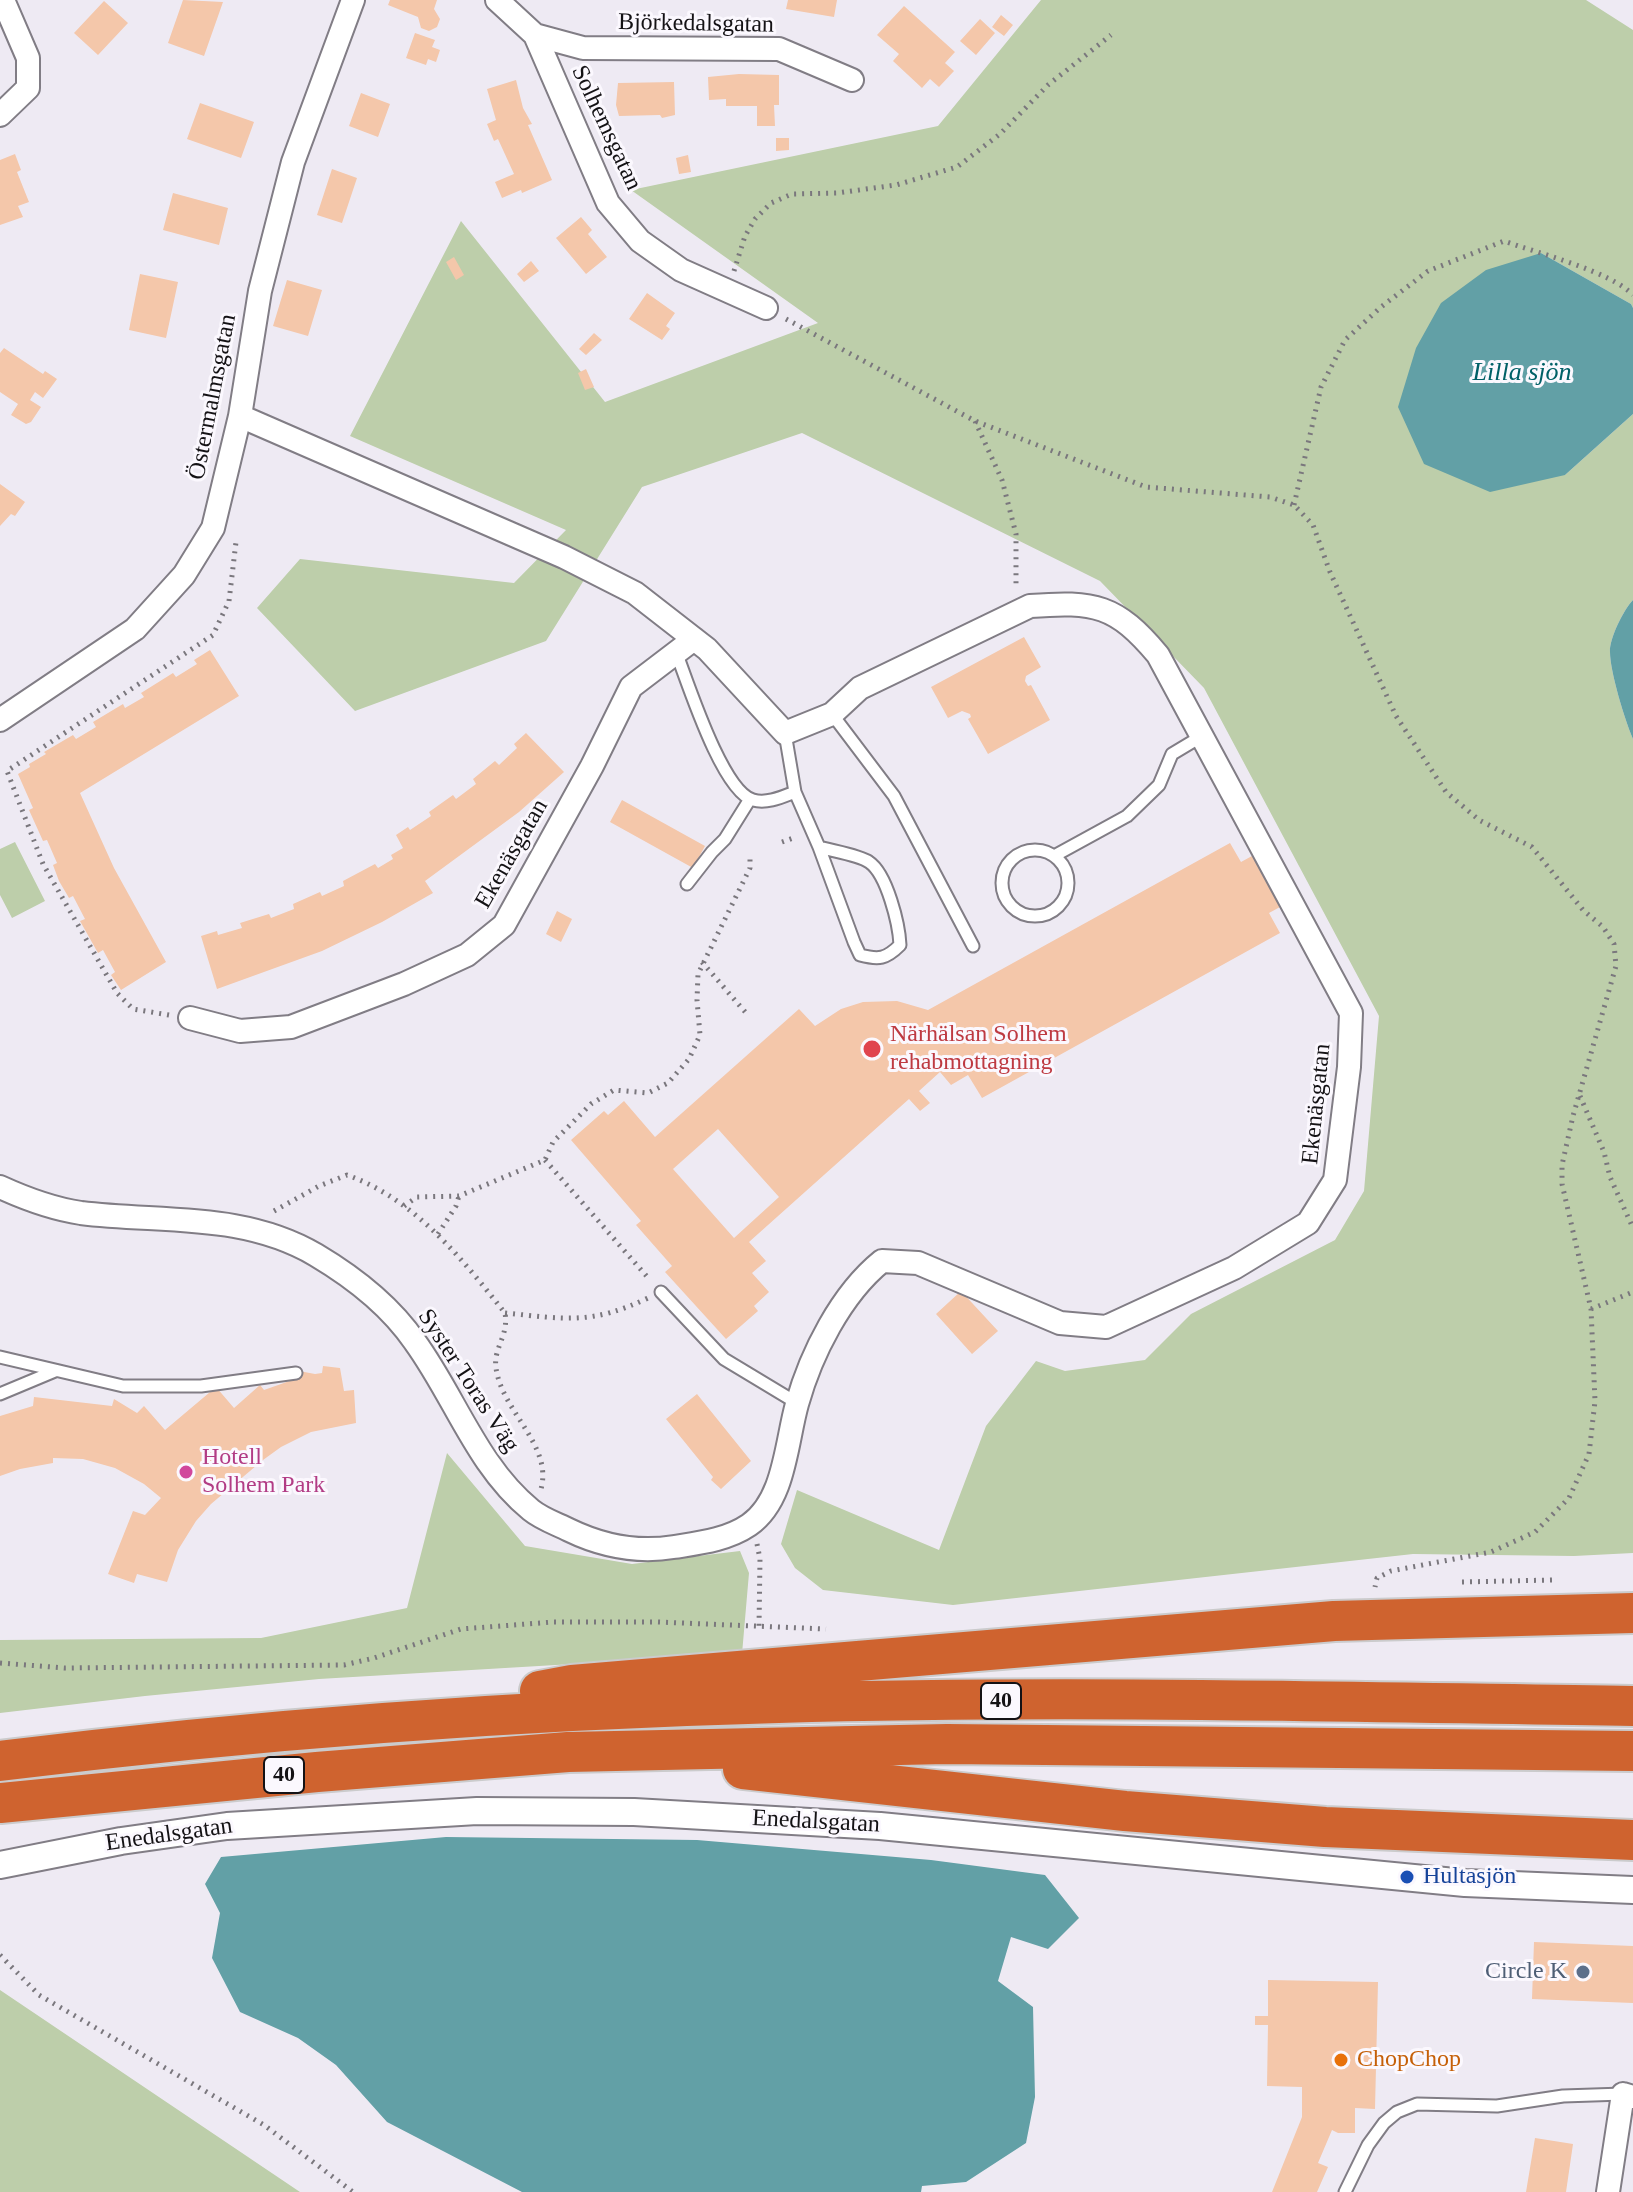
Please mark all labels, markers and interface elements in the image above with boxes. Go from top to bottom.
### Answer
street label: Björkedalsgatan [618,8,774,40]
street label: Solhemsgatan [564,61,648,195]
street label: Östermalmsgatan [183,312,243,482]
water label: Lilla sjön [1473,357,1571,389]
street label: Ekenäsgatan [469,794,555,914]
place label: Närhälsan Solhem rehabmottagning [890,1021,1067,1077]
marker: Närhälsan Solhem rehabmottagning [861,1038,883,1060]
street label: Ekenäsgatan [1296,1042,1338,1166]
street label: Syster Toras Väg [411,1304,525,1458]
place label: Hotell Solhem Park [202,1444,325,1500]
marker: Hotell Solhem Park [177,1463,195,1481]
road number: 40 [981,1683,1021,1719]
road number: 40 [264,1757,304,1793]
street label: Enedalsgatan [751,1804,881,1840]
street label: Enedalsgatan [104,1812,234,1858]
place label: Hultasjön [1423,1863,1516,1891]
marker: Hultasjön [1398,1868,1416,1886]
place label: Circle K [1485,1958,1567,1986]
marker: Circle K [1574,1963,1592,1981]
place label: ChopChop [1357,2046,1461,2074]
marker: ChopChop [1332,2051,1350,2069]

